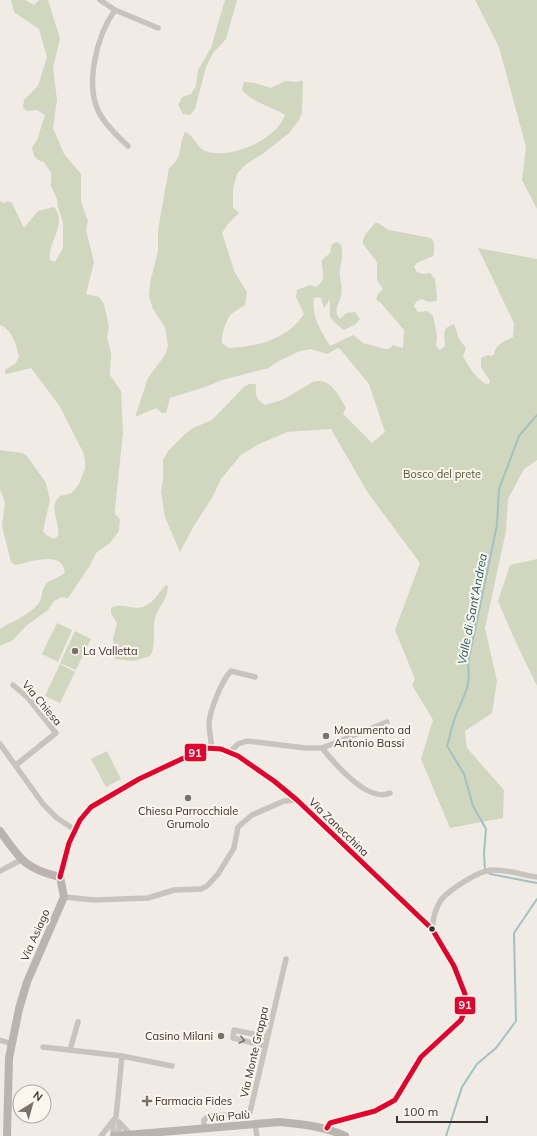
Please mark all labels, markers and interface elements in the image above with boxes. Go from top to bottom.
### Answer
park label: Bosco del prete [403,467,481,481]
water label: Valle di Sant'Andrea [454,552,490,666]
place label: La Valletta [83,644,137,658]
marker: La Valletta [70,646,80,656]
street label: Via Chiesa [19,678,65,728]
place label: Monumento ad Antonio Bassi [334,723,411,750]
marker: Monumento ad Antonio Bassi [321,731,331,741]
line badge: 91 [184,743,207,762]
text: 91 [188,746,202,760]
marker: Chiesa Parrocchiale Grumolo [183,793,193,803]
street label: Via Zanecchina [306,795,372,859]
place label: Chiesa Parrocchiale Grumolo [138,804,238,831]
street label: Via Asiago [17,907,53,963]
unlabelled marker [427,924,437,934]
line badge: 91 [454,996,476,1015]
text: 91 [458,998,472,1012]
street label: Via Monte Grappa [237,1005,271,1099]
place label: Casino Milani [145,1029,213,1043]
marker: Casino Milani [216,1031,226,1041]
one-way arrow [238,1035,245,1044]
north arrow [12,1084,52,1124]
text: N [30,1088,46,1104]
place label: Farmacia Fides [155,1094,232,1108]
marker: Farmacia Fides [142,1096,152,1106]
scale bar [397,1098,487,1124]
text: 100 m [403,1104,438,1119]
street label: Via Palù [207,1107,251,1125]

